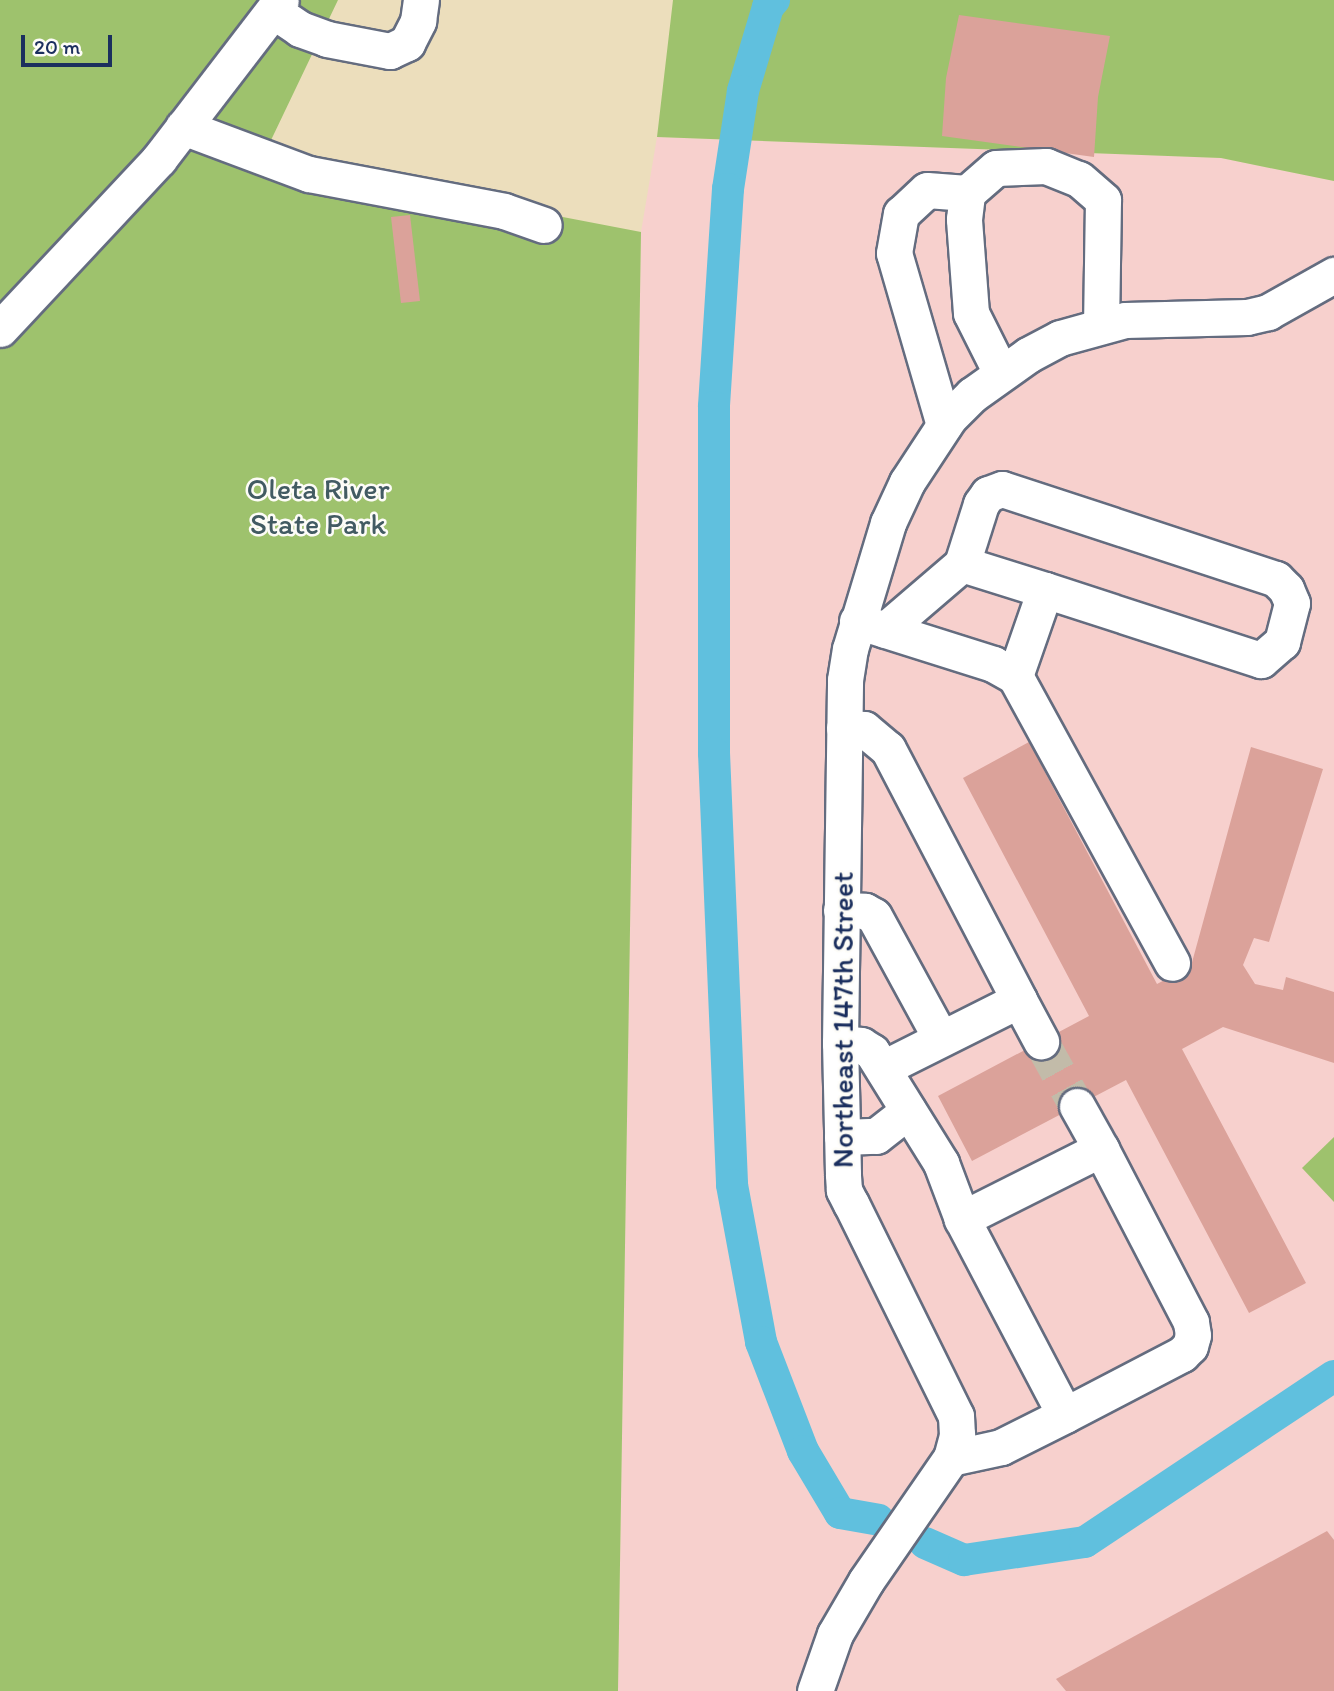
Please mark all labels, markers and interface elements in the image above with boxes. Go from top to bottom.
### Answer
scale bar [24,21,116,65]
text: 20 m [34,34,80,59]
park label: Oleta River State Park [247,471,389,542]
street label: Northeast 147th Street [825,872,861,1168]

